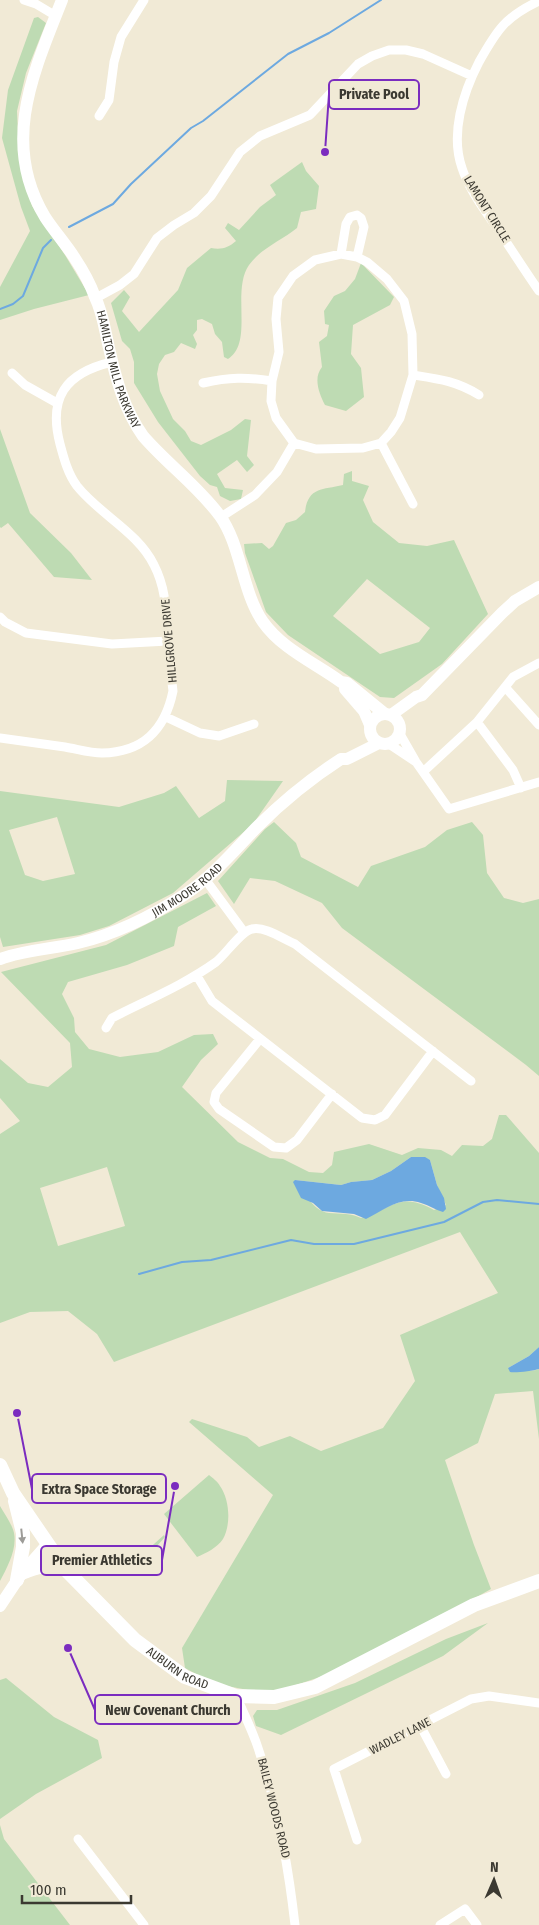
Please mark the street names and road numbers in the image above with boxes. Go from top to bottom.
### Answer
street label: LAMONT CIRCLE [461,173,513,245]
street label: HAMILTON MILL PARKWAY [94,309,143,431]
street label: HILLGROVE DRIVE [158,598,180,684]
street label: JIM MOORE ROAD [149,860,225,920]
street label: AUBURN ROAD [144,1644,210,1692]
street label: WADLEY LANE [367,1715,433,1757]
street label: BAILEY WOODS ROAD [255,1757,293,1859]

